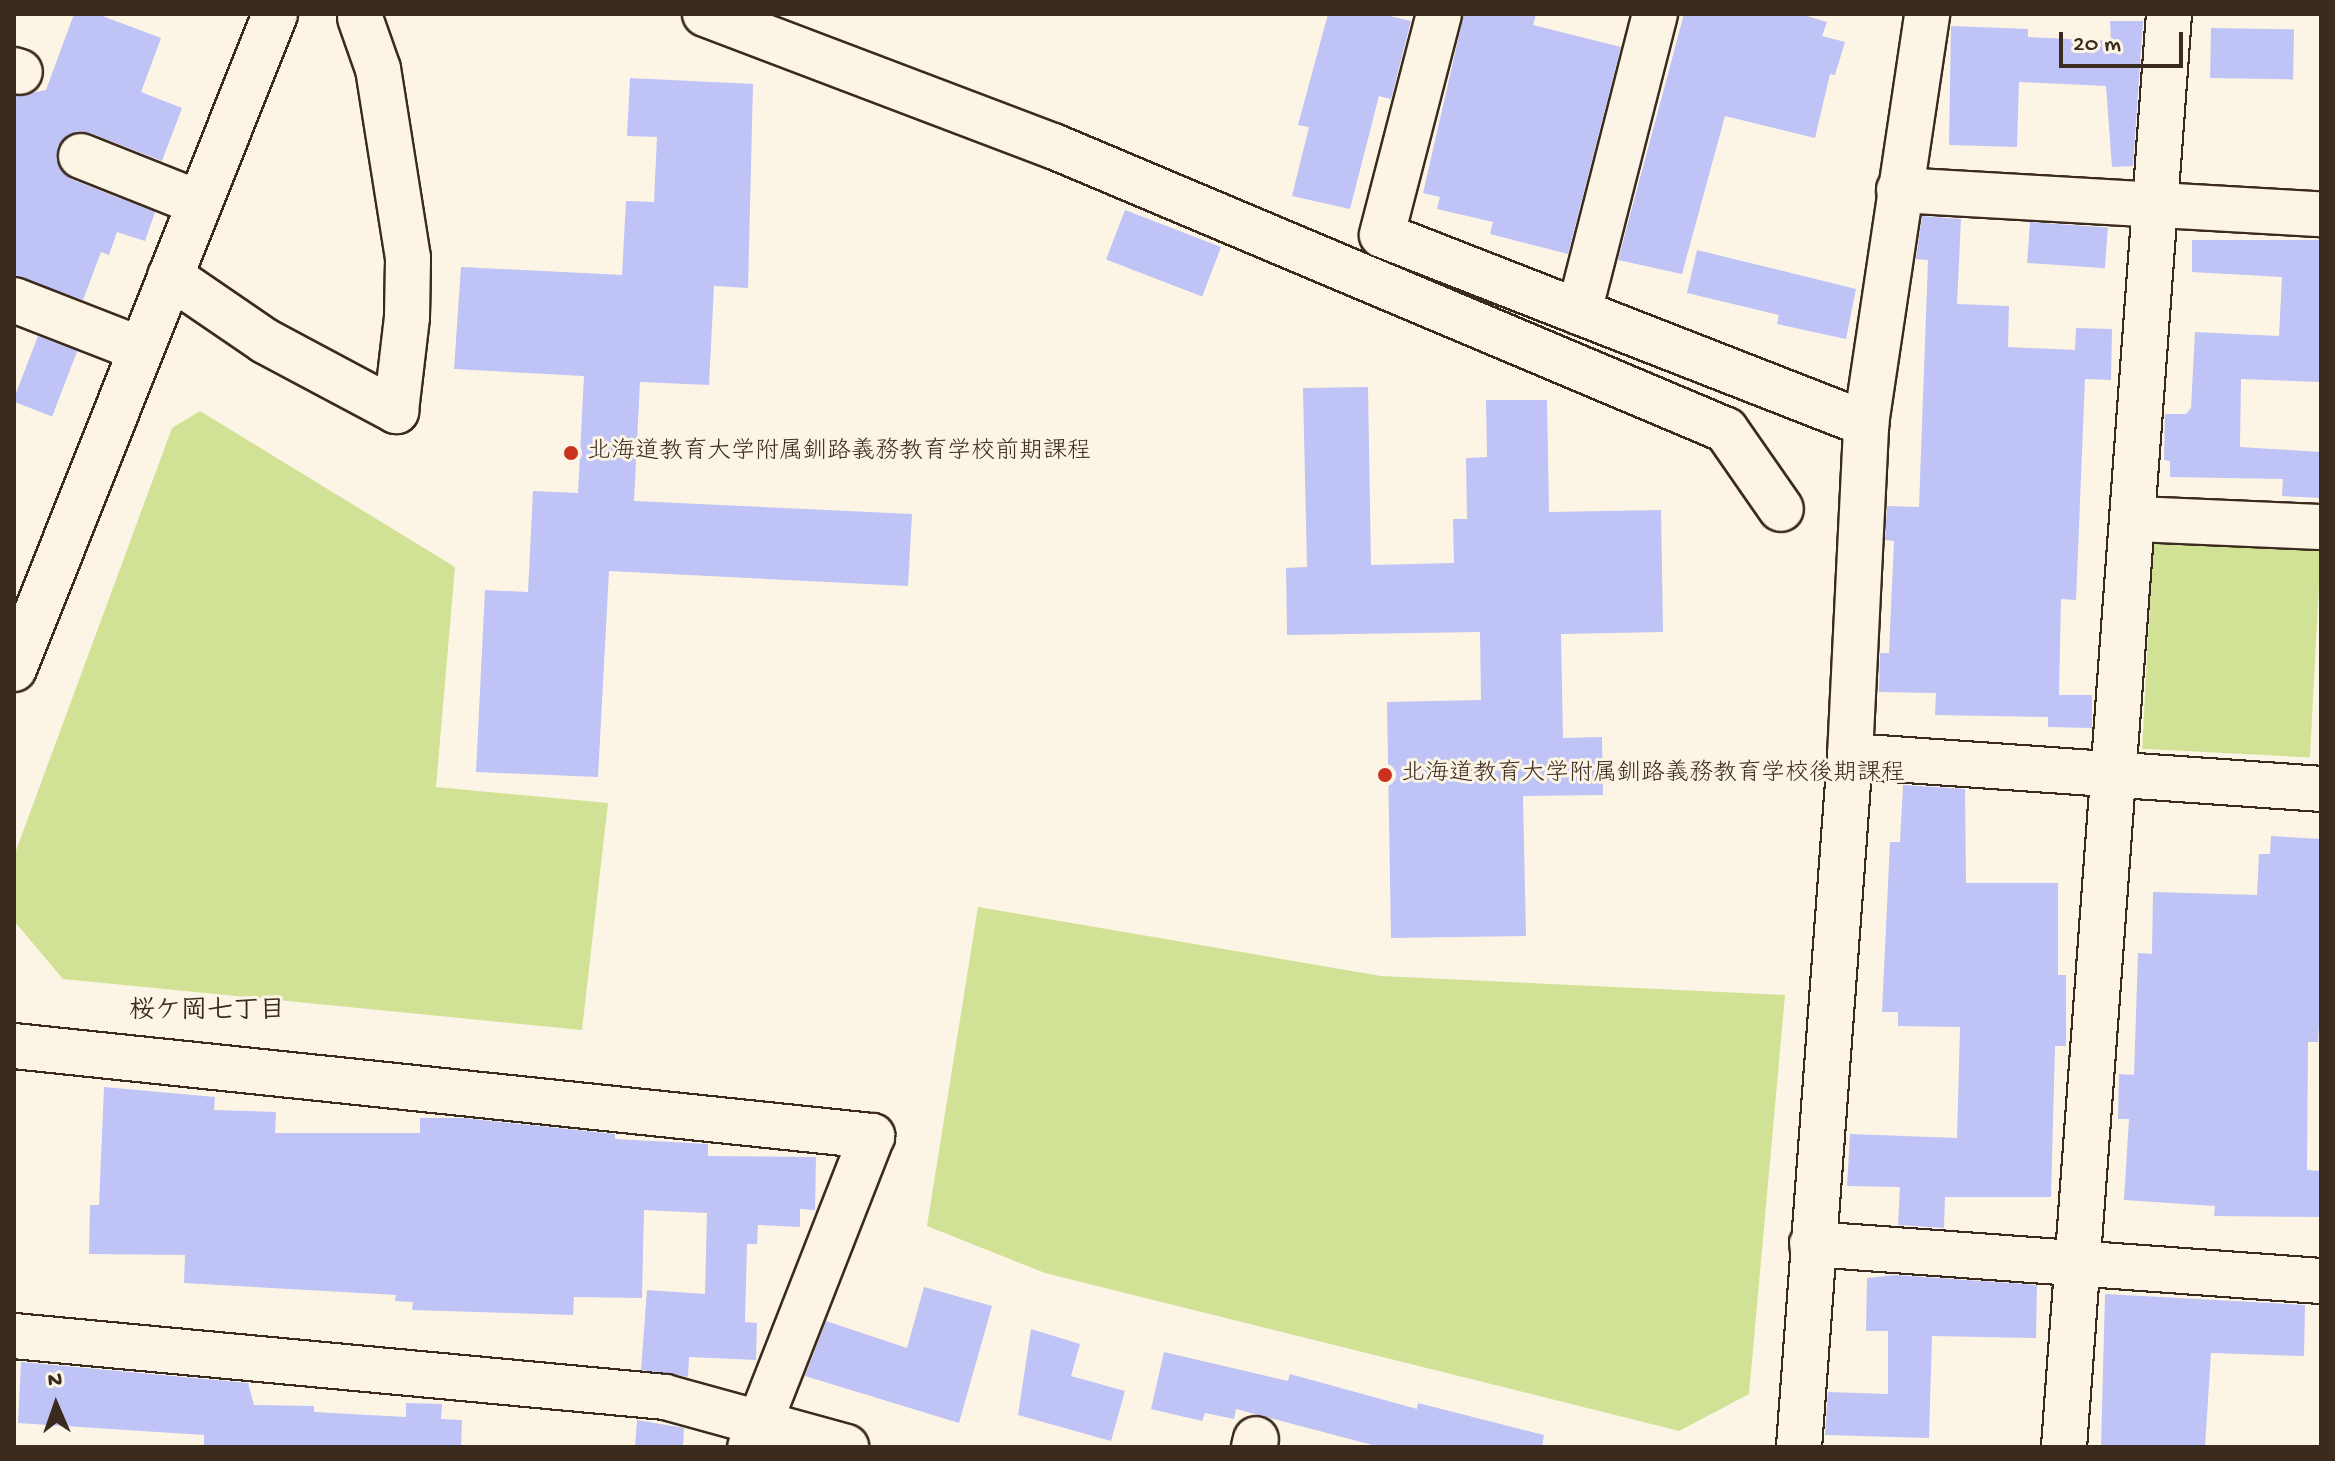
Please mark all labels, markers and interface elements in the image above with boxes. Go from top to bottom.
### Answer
scale bar [2063,16,2187,66]
text: 20 m [2073,31,2121,60]
place label: 北海道教育大学附属釧路義務教育学校前期課程 [587,439,1091,467]
marker: 北海道教育大学附属釧路義務教育学校前期課程 [562,444,580,462]
place label: 北海道教育大学附属釧路義務教育学校後期課程 [1401,761,1905,789]
marker: 北海道教育大学附属釧路義務教育学校後期課程 [1376,766,1394,784]
district label: 桜ケ岡七丁目 [129,997,285,1029]
north arrow [16,1365,96,1445]
text: N [48,1368,63,1394]

